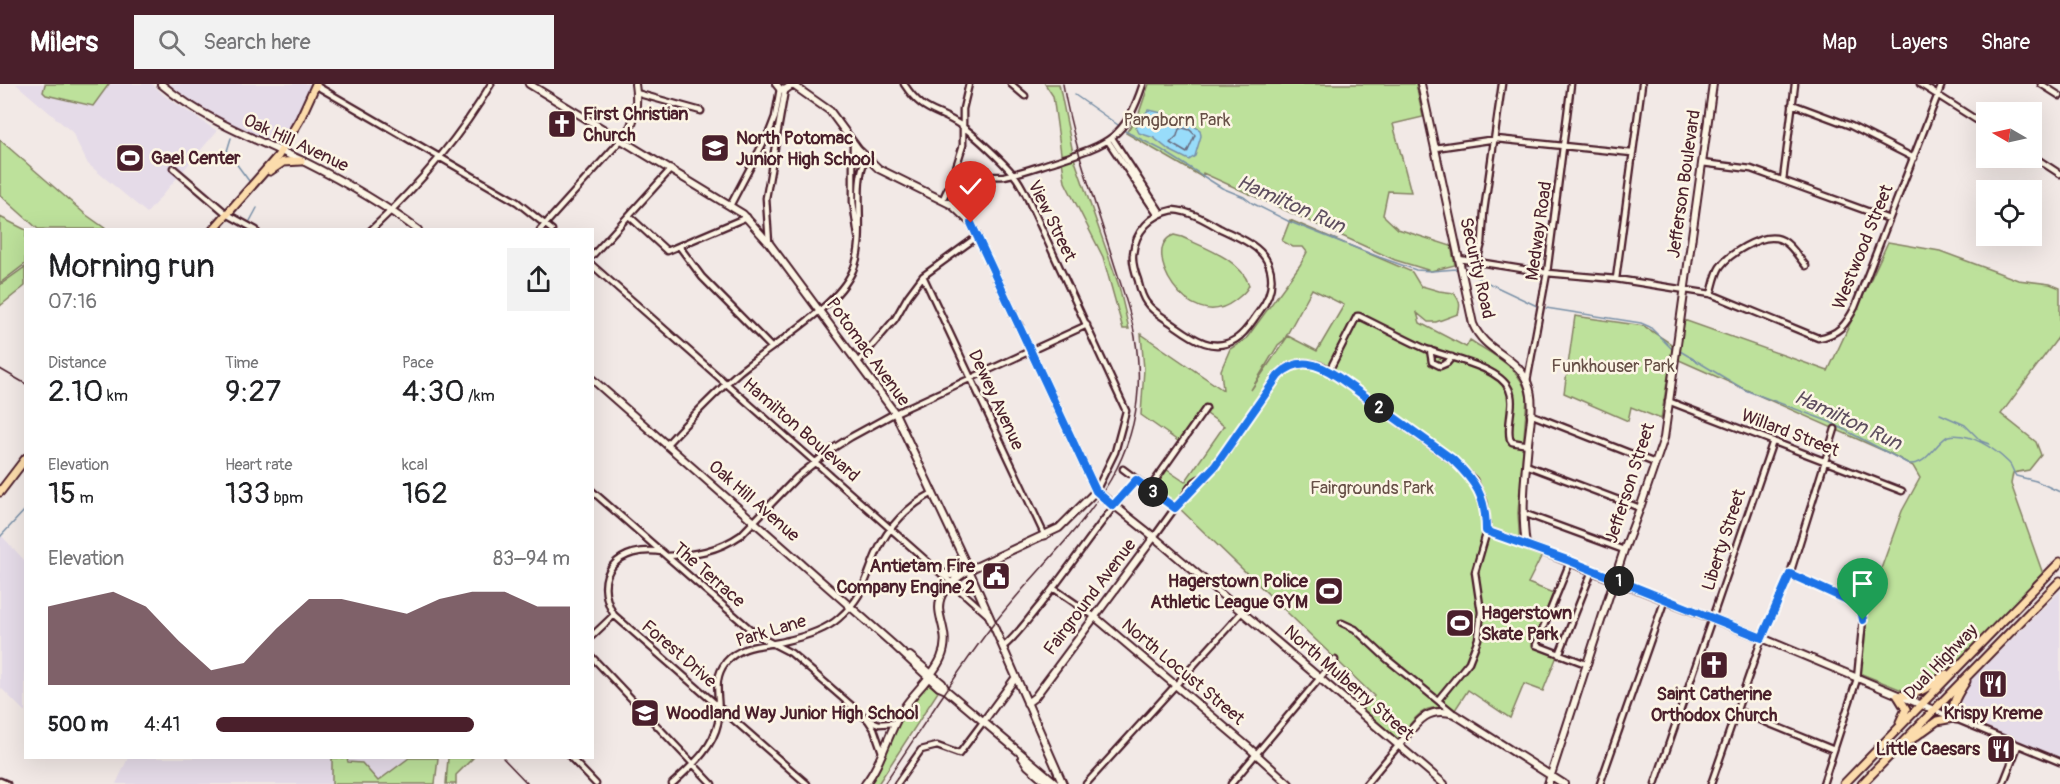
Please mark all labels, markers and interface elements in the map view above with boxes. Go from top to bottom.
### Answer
search box [134,15,554,69]
text: Milers [30,25,98,60]
icon: search [155,26,188,59]
text: Search here [203,28,311,56]
text: Map [1822,29,1857,56]
text: Layers [1890,29,1948,56]
text: Share [1981,29,2030,56]
north arrow [1976,102,2042,168]
map controls [1976,102,2042,246]
place label: First Christian Church [583,103,688,147]
church icon: First Christian Church [546,108,578,140]
street label: Jefferson Boulevard [1662,108,1706,260]
street label: Oak Hill Avenue [240,109,352,177]
park label: Pangborn Park [1124,109,1231,132]
place label: North Potomac Junior High School [736,127,875,171]
school or university icon: North Potomac Junior High School [699,132,731,164]
sports icon: Gael Center [114,142,146,174]
place label: Gael Center [151,147,241,170]
pin [945,161,996,223]
water label: Hamilton Run [1233,169,1350,240]
icon: check [954,170,987,203]
street label: View Street [1022,177,1082,266]
street label: Medway Road [1521,180,1557,282]
button: locate [1976,180,2042,246]
street label: Westwood Street [1828,181,1899,313]
street label: Security Road [1454,215,1500,321]
text: Morning run [48,246,215,287]
button: share [507,248,570,311]
text: 07:16 [48,289,97,314]
street label: Potomac Avenue [821,293,915,411]
street label: Dewey Avenue [963,346,1029,454]
text: Distance [48,353,107,373]
text: Time [225,353,258,373]
text: Pace [402,353,434,373]
park label: Funkhouser Park [1551,355,1675,378]
text: 2.10 [48,373,104,410]
text: 9:27 [225,373,281,410]
text: 4:30 [402,373,465,410]
street label: Hamilton Boulevard [738,373,864,487]
water label: Hamilton Run [1790,384,1907,456]
text: km [104,386,128,406]
text: /km [465,386,495,406]
pin: 2 [1364,393,1394,423]
text: 2 [1375,398,1383,418]
street label: Willard Street [1738,404,1843,462]
street label: Jefferson Street [1600,419,1660,546]
text: Elevation [48,455,109,475]
text: Heart rate [225,455,292,475]
text: kcal [402,455,428,475]
street label: Oak Hill Avenue [704,455,805,547]
text: 15 [48,475,76,512]
text: 133 [225,475,270,512]
text: 162 [402,475,448,512]
pin: 3 [1138,477,1168,507]
park label: Fairgrounds Park [1310,477,1435,500]
text: 3 [1149,482,1157,502]
street label: Liberty Street [1697,486,1751,594]
text: m [76,488,94,508]
text: bpm [270,488,303,508]
street label: Fairground Avenue [1039,534,1141,660]
street label: The Terrace [668,537,750,613]
text: Elevation [48,546,124,571]
text: 83–94 m [493,546,570,571]
place label: Antietam Fire Company Engine 2 [836,555,976,599]
pin [1837,558,1888,620]
public building icon: Antietam Fire Company Engine 2 [980,560,1012,592]
pin: 1 [1604,566,1634,596]
icon: arrive [1846,567,1879,600]
place label: Hagerstown Police Athletic League GYM [1150,570,1309,614]
text: 1 [1616,571,1622,591]
sports icon: Hagerstown Police Athletic League GYM [1313,575,1345,607]
place label: Hagerstown Skate Park [1481,602,1572,646]
sports icon: Hagerstown Skate Park [1444,607,1476,639]
street label: Park Lane [733,609,809,653]
street label: North Locust Street [1117,614,1250,731]
street label: Forest Drive [637,615,721,693]
street label: Dual Highway [1899,619,1983,705]
street label: North Mulberry Street [1279,620,1419,746]
church icon: Saint Catherine Orthodox Church [1698,649,1730,681]
restaurant icon: Krispy Kreme [1977,668,2009,700]
place label: Saint Catherine Orthodox Church [1651,683,1778,727]
school or university icon: Woodland Way Junior High School [629,697,661,729]
place label: Woodland Way Junior High School [666,702,919,725]
place label: Krispy Kreme [1943,702,2044,725]
text: 500 m [48,712,108,737]
text: 4:41 [144,712,180,737]
restaurant icon: Little Caesars [1985,733,2017,765]
place label: Little Caesars [1876,738,1981,761]

